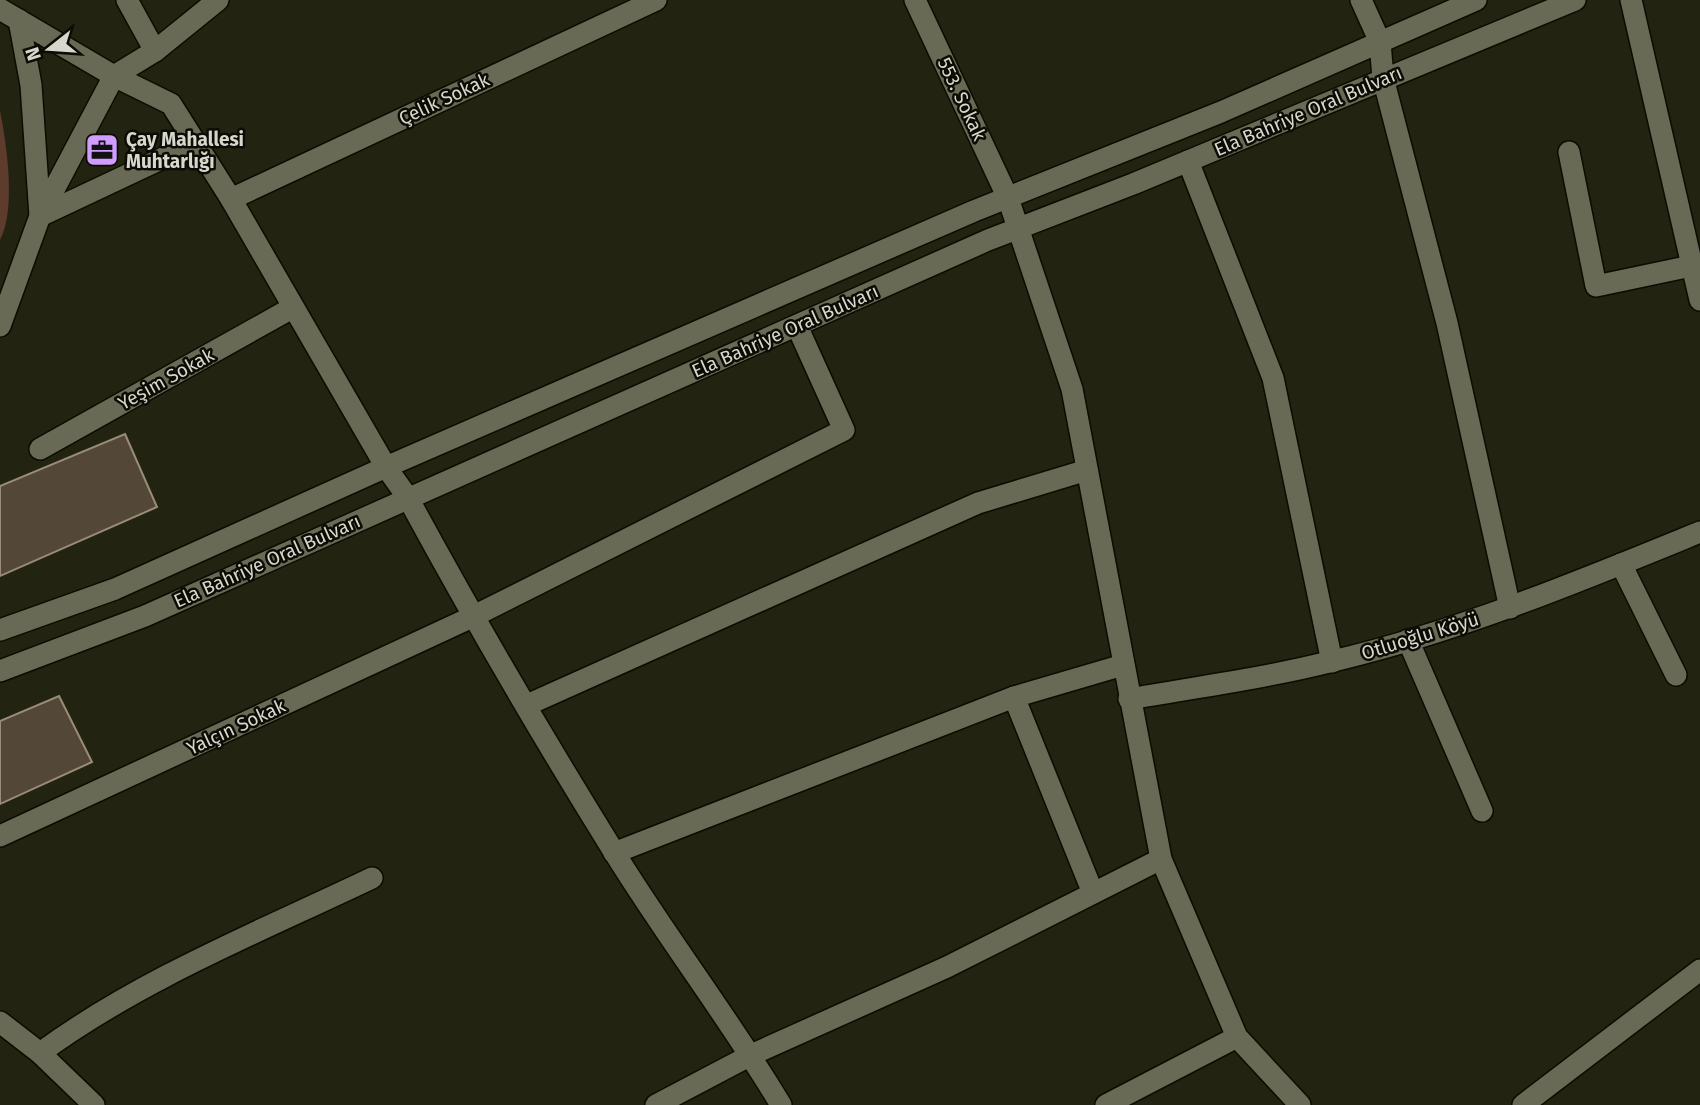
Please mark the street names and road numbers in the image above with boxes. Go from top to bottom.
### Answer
street label: 553. Sokak [933,54,991,144]
street label: Ela Bahriye Oral Bulvarı [1211,61,1405,161]
street label: Çelik Sokak [395,68,493,130]
street label: Ela Bahriye Oral Bulvarı [688,279,882,383]
street label: Yeşim Sokak [114,343,218,415]
street label: Ela Bahriye Oral Bulvarı [170,509,364,613]
street label: Otluoğlu Köyü [1359,607,1481,665]
street label: Yalçın Sokak [183,694,289,760]

